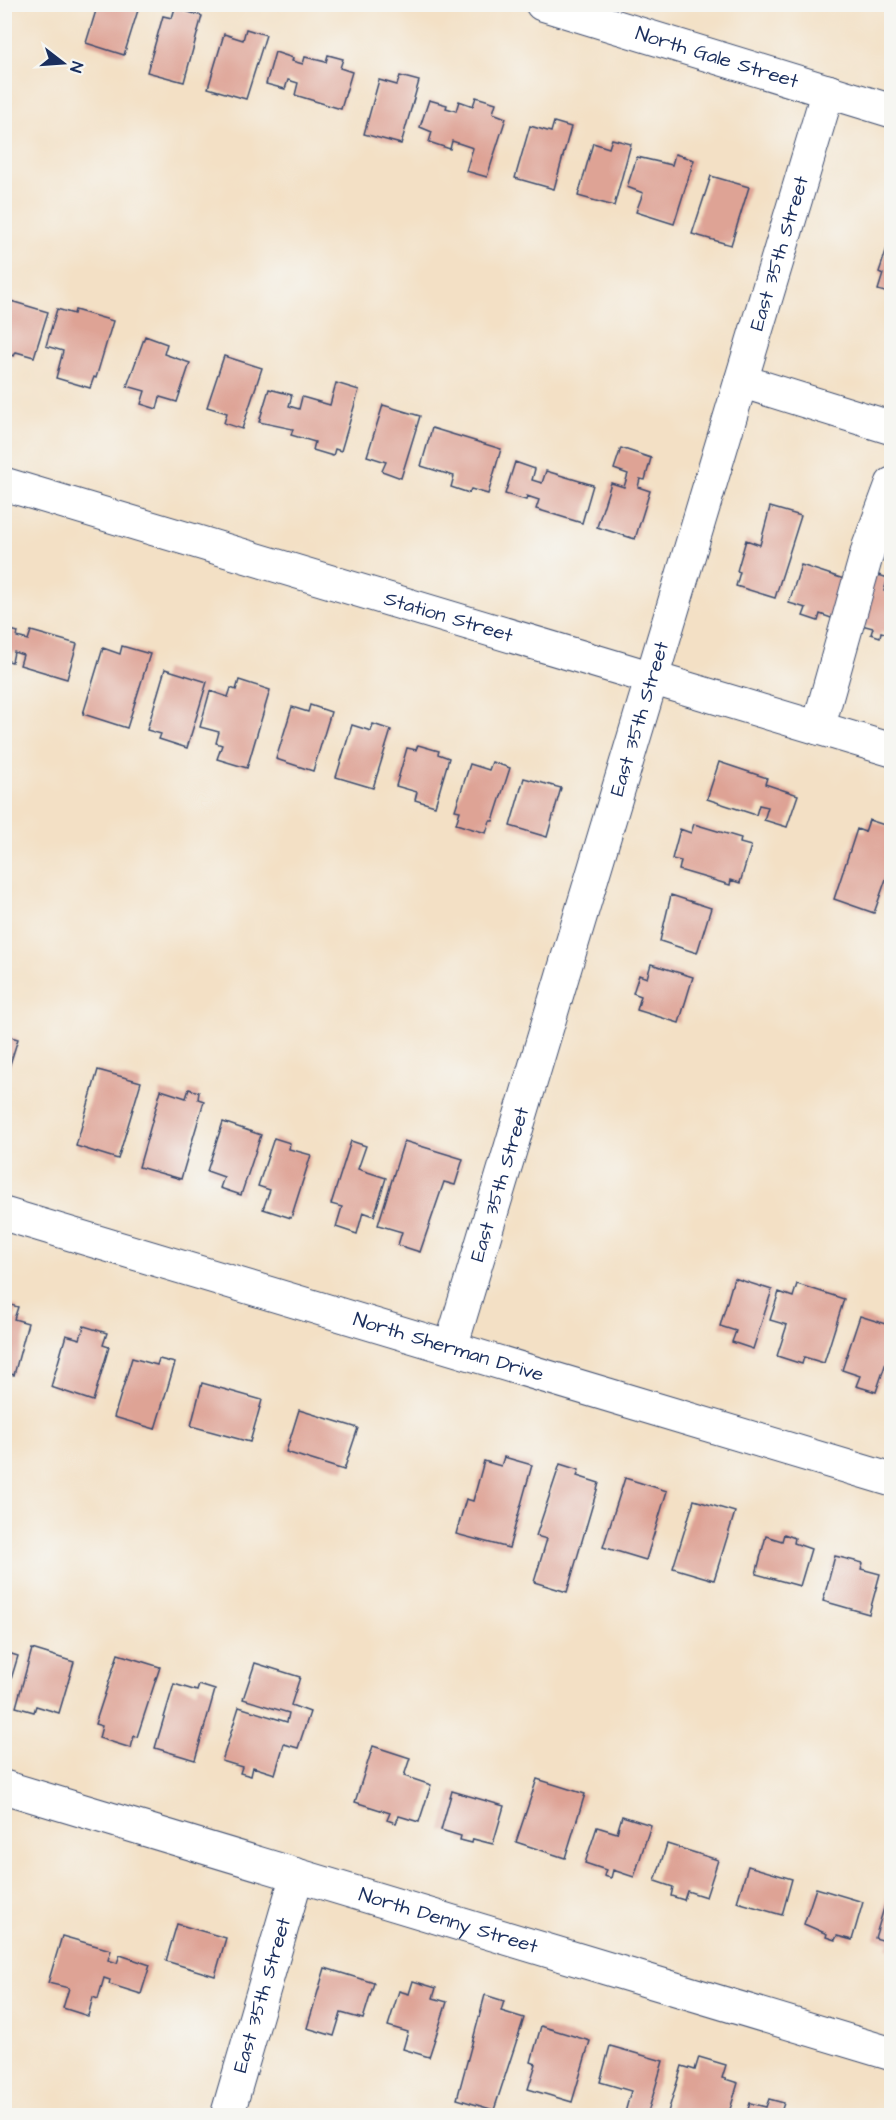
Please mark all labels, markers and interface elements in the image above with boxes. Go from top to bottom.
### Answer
street label: North Gale Street [632,19,802,96]
north arrow [33,33,93,93]
text: N [64,59,88,75]
street label: East 35th Street [743,172,816,334]
street label: Station Street [381,585,516,650]
street label: East 35th Street [603,638,676,799]
street label: East 35th Street [463,1103,536,1265]
street label: North Sherman Drive [350,1305,547,1389]
street label: North Denny Street [356,1881,541,1961]
street label: East 35th Street [226,1914,298,2076]

